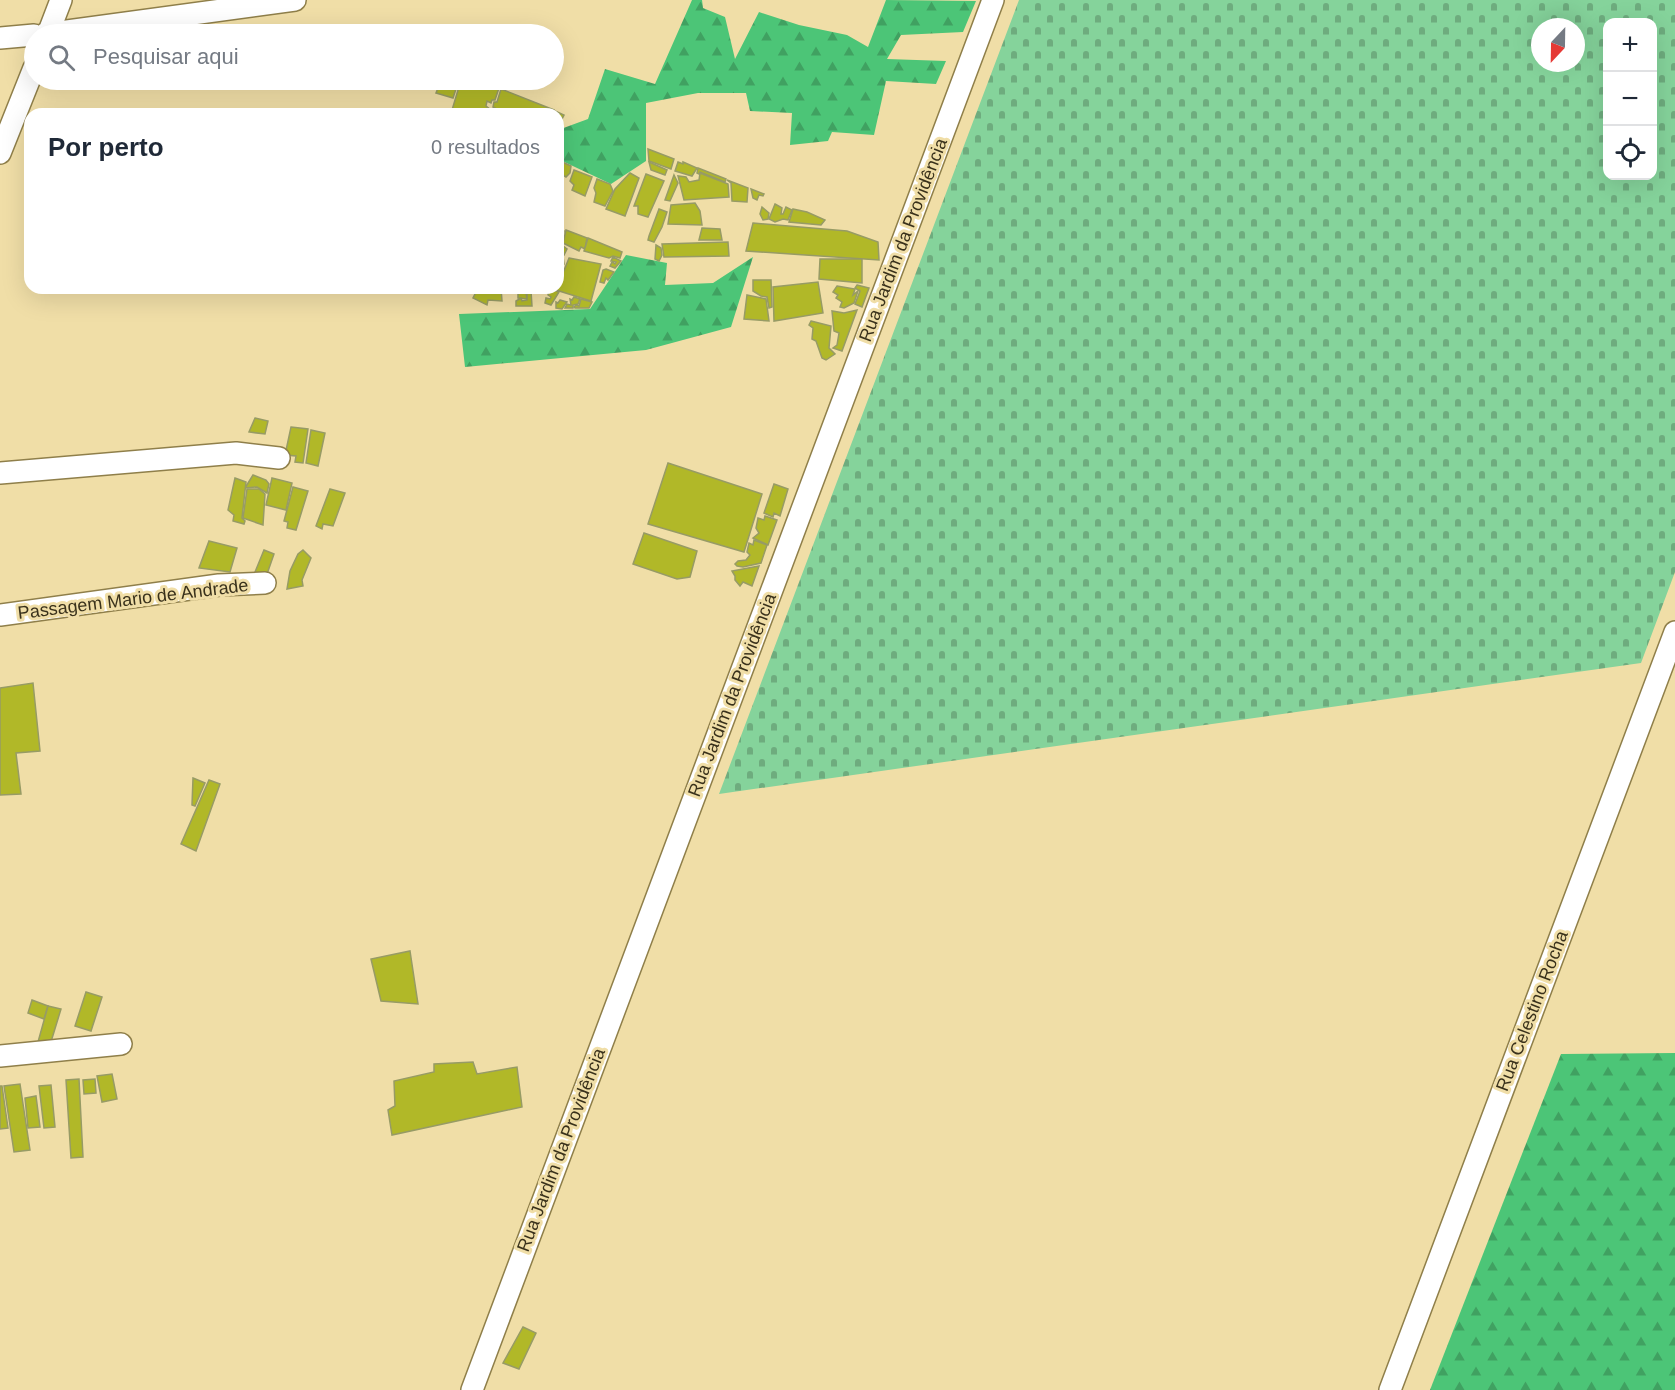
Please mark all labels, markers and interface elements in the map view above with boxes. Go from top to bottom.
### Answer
north arrow [1531,18,1585,72]
map controls [1603,18,1657,180]
button: + [1603,18,1657,72]
search box [24,24,564,90]
icon: search [45,41,78,74]
text: Pesquisar aqui [93,44,239,69]
button: − [1603,72,1657,126]
button: locate [1603,126,1657,180]
text: Por perto [48,132,164,162]
street label: Rua Jardim da Providência [855,135,951,344]
text: 0 resultados [431,136,540,158]
street label: Passagem Mario de Andrade [17,575,249,623]
street label: Rua Jardim da Providência [684,590,780,799]
street label: Rua Celestino Rocha [1492,927,1572,1094]
street label: Rua Jardim da Providência [513,1045,609,1254]

